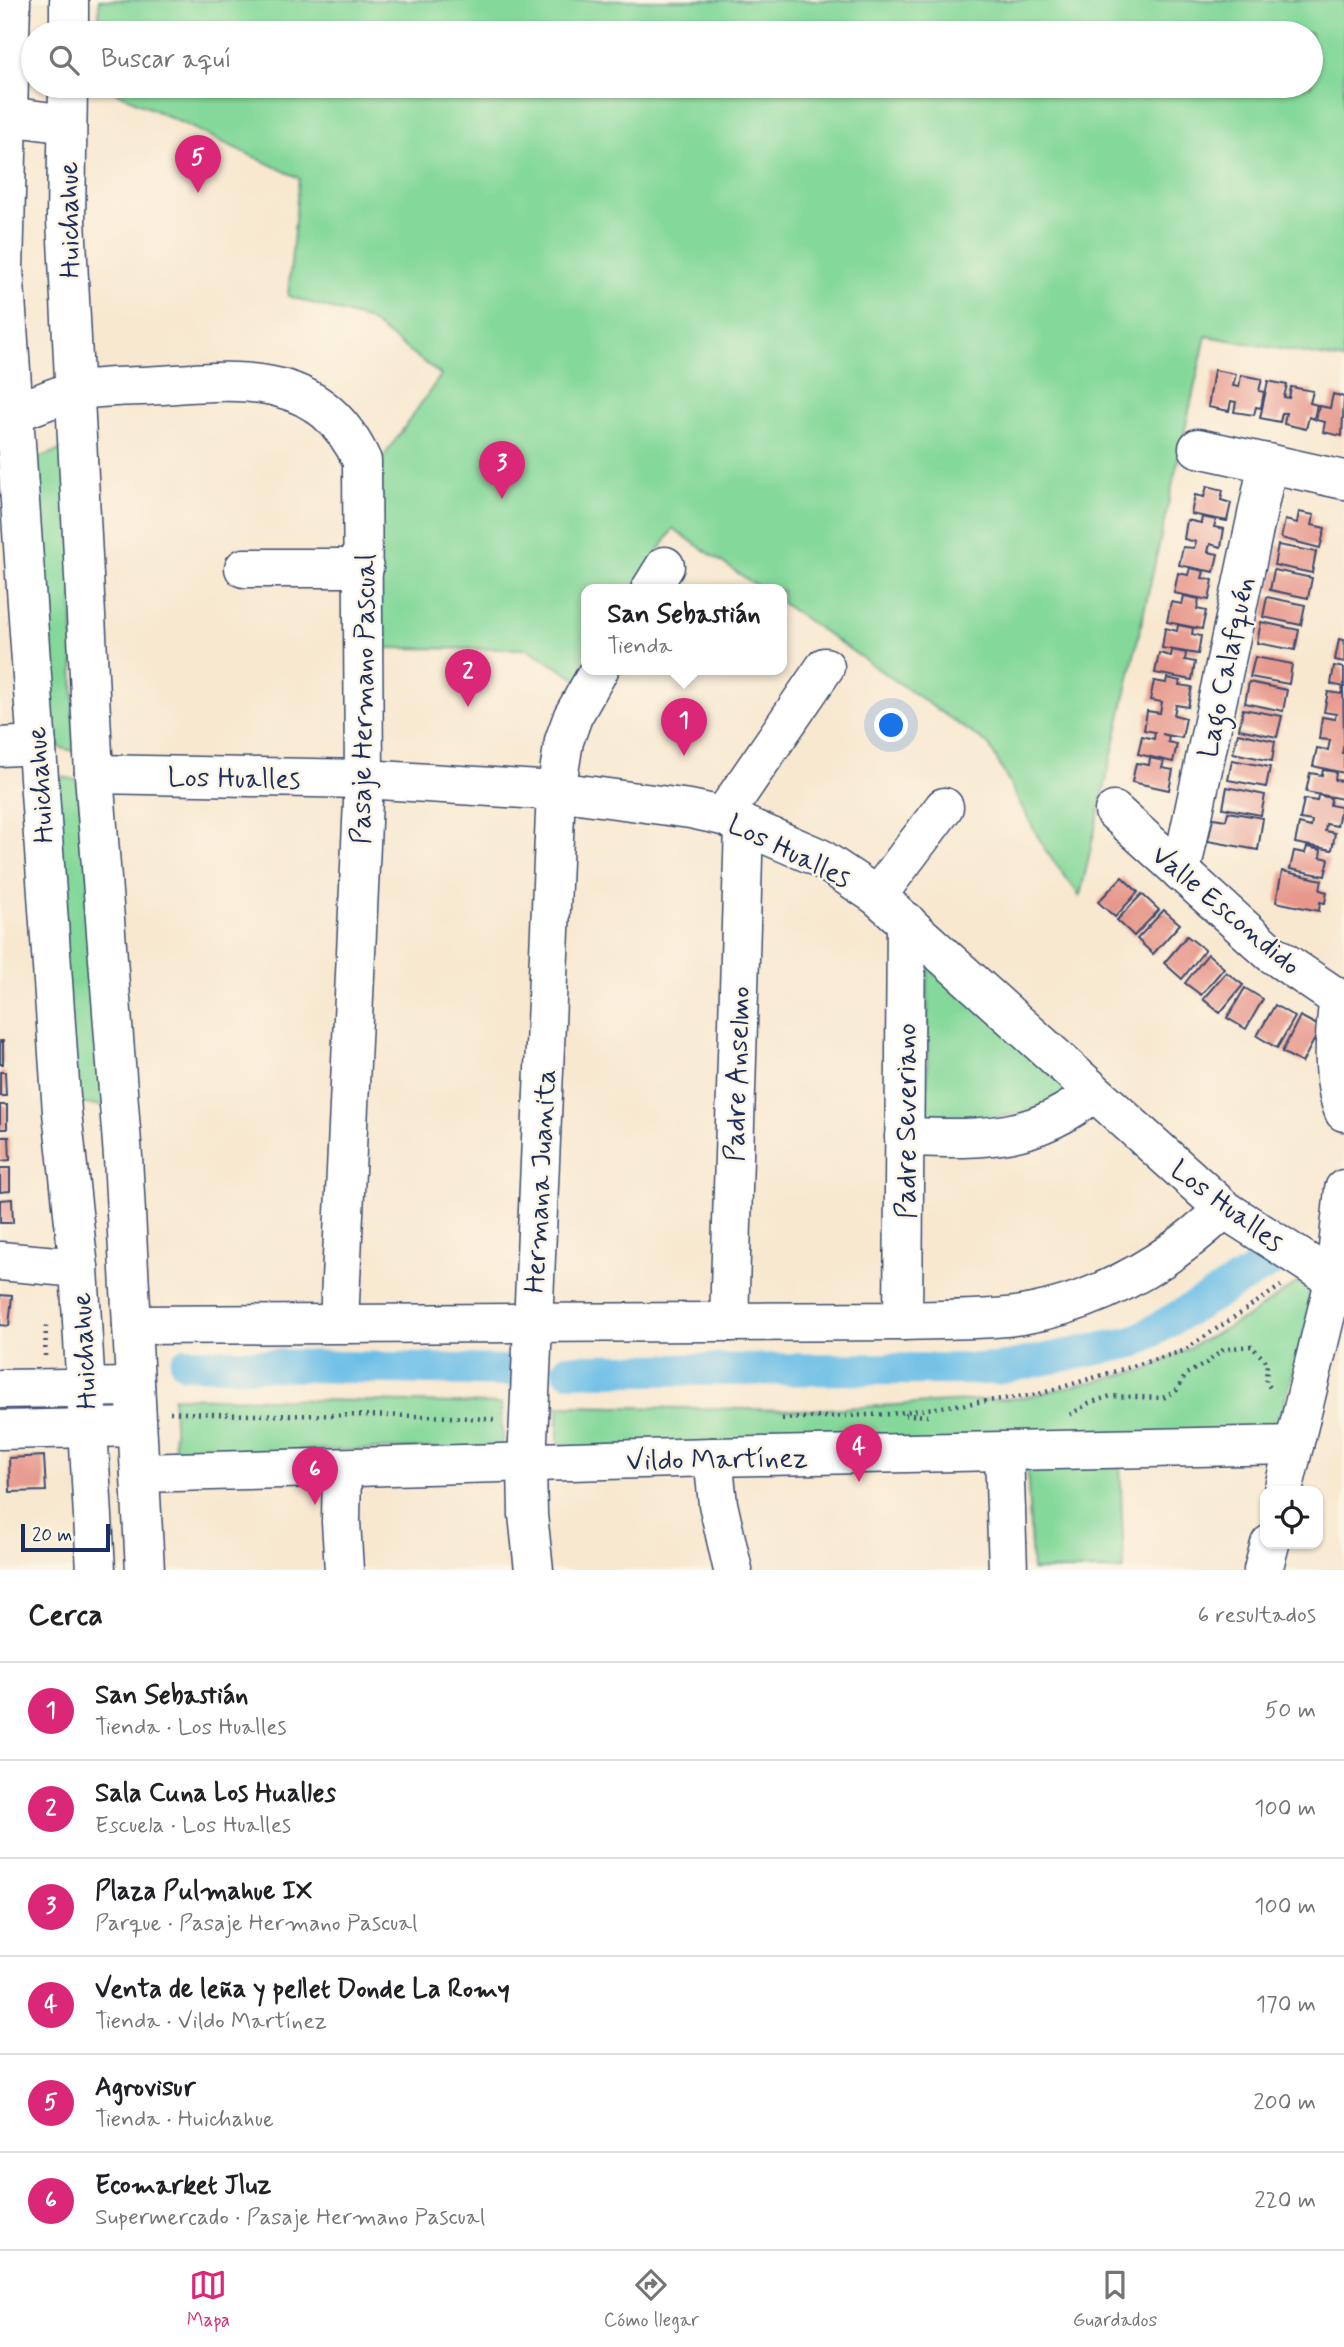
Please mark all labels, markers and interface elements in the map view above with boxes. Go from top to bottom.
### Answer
search box [21,21,1323,98]
icon: search [45,41,83,79]
text: Buscar aquí [101,43,232,77]
pin: 5 [175,135,221,193]
street label: Huichahue [51,161,90,279]
pin: 3 [479,441,525,499]
street label: Pasaje Hermano Pascual [343,553,386,845]
street label: Lago Calafquén [1190,574,1268,762]
popup [581,584,787,675]
text: San Sebastián [607,598,761,632]
text: Tienda [607,632,672,662]
pin: 2 [445,649,491,707]
pin: 1 [661,698,707,756]
your location [874,708,908,742]
street label: Huichahue [19,725,64,844]
street label: Los Hualles [167,760,301,799]
street label: Los Hualles [721,807,857,898]
street label: Valle Escondido [1143,838,1308,984]
street label: Padre Anselmo [717,986,760,1162]
street label: Padre Severiano [889,1023,926,1219]
street label: Hermana Juanita [517,1068,566,1294]
street label: Los Hualles [1162,1152,1291,1262]
street label: Huichahue [64,1291,107,1410]
pin: 4 [836,1424,882,1482]
street label: Vildo Martínez [626,1440,808,1481]
pin: 6 [292,1447,338,1505]
map controls [1260,1486,1323,1549]
button: locate [1260,1486,1323,1549]
scale bar [21,1521,110,1553]
text: 20 m [32,1523,72,1548]
text: Cerca [28,1596,103,1635]
text: 6 resultados [1198,1601,1316,1631]
text: San Sebastián [95,1679,248,1713]
text: 1 [46,1696,56,1726]
text: 50 m [1265,1696,1316,1726]
text: Tienda · Los Hualles [95,1713,287,1743]
text: Sala Cuna Los Hualles [95,1777,336,1811]
text: 2 [45,1794,57,1824]
text: 100 m [1254,1794,1316,1824]
text: Escuela · Los Hualles [95,1811,291,1841]
text: Plaza Pulmahue IX [95,1875,312,1909]
text: 3 [46,1892,56,1922]
text: 100 m [1254,1892,1316,1922]
text: Parque · Pasaje Hermano Pascual [95,1909,418,1939]
text: Venta de leña y pellet Donde La Romy [95,1973,510,2007]
text: 4 [44,1990,58,2020]
text: 170 m [1256,1990,1316,2020]
text: Tienda · Vildo Martínez [95,2007,327,2037]
text: Agrovisur [95,2071,196,2105]
text: 5 [44,2088,58,2118]
text: 200 m [1253,2088,1316,2118]
text: Tienda · Huichahue [95,2105,274,2135]
text: Ecomarket Jluz [95,2169,271,2203]
text: 6 [45,2186,57,2216]
text: 220 m [1254,2186,1316,2216]
text: Supermercado · Pasaje Hermano Pascual [95,2203,485,2233]
tab: Mapa [187,2266,230,2333]
tab: Cómo llegar [604,2266,699,2333]
tab: Guardados [1073,2266,1157,2333]

